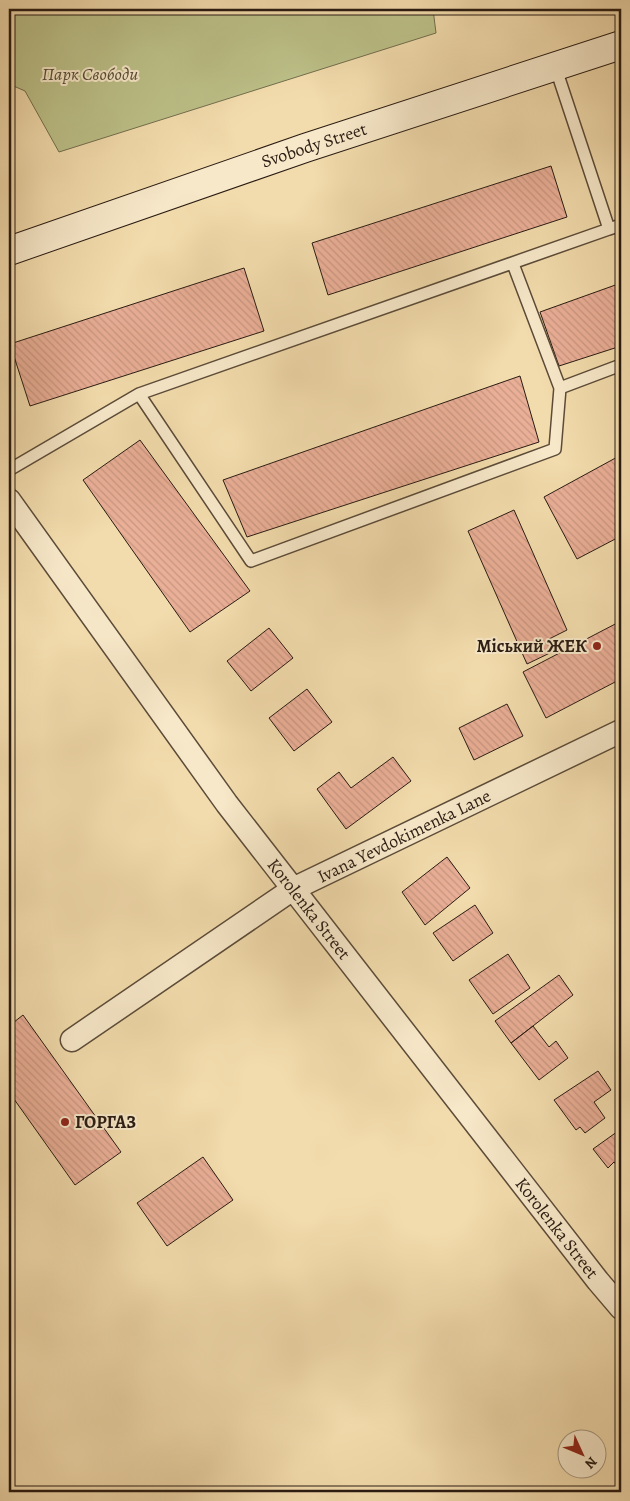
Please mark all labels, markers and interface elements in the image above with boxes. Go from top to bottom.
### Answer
park label: Парк Свободи [42,62,138,86]
street label: Svobody Street [258,117,370,173]
place label: Міський ЖЕК [476,634,587,658]
marker: Міський ЖЕК [591,640,603,652]
street label: Ivana Yevdokimenka Lane [313,784,495,888]
street label: Korolenka Street [262,853,356,965]
place label: ГОРГАЗ [75,1110,136,1134]
marker: ГОРГАЗ [59,1116,71,1128]
street label: Korolenka Street [510,1172,604,1284]
north arrow [558,1428,608,1478]
text: N [581,1452,601,1473]

